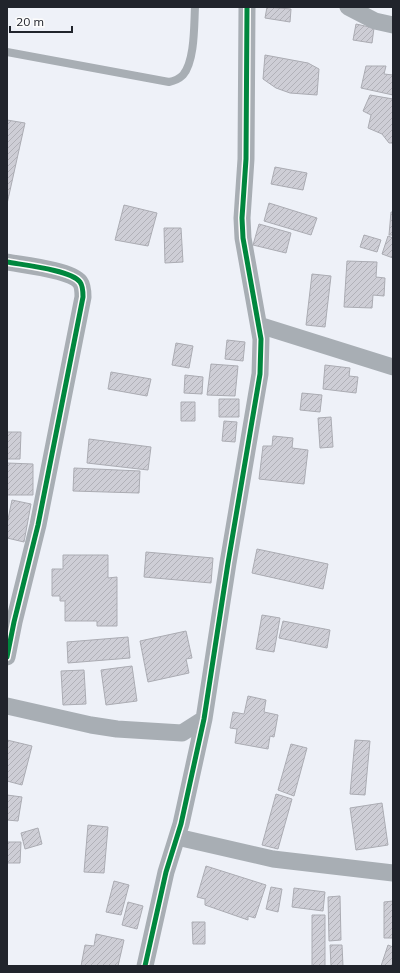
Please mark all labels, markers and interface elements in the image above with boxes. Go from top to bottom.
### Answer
scale bar [10,8,72,34]
text: 20 m [16,14,44,29]

